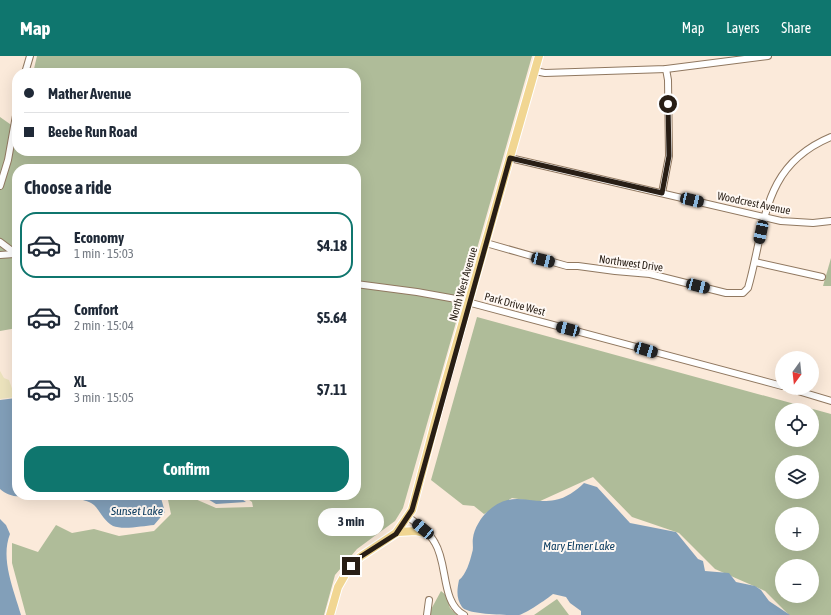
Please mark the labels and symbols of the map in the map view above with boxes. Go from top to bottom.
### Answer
route start [659,95,677,113]
street label: Woodcrest Avenue [716,189,792,217]
car [679,191,705,209]
car [753,219,769,245]
street label: North West Avenue [447,246,479,322]
car [530,251,556,269]
street label: Northwest Drive [598,253,664,273]
car [685,277,711,295]
street label: Park Drive West [483,290,547,318]
car [555,320,581,338]
car [633,341,659,359]
north arrow [775,351,819,395]
water label: Sunset Lake [110,504,164,518]
callout: 3 min [318,508,384,536]
car [410,517,436,541]
water label: Mary Elmer Lake [543,539,616,553]
route end [342,557,360,575]

